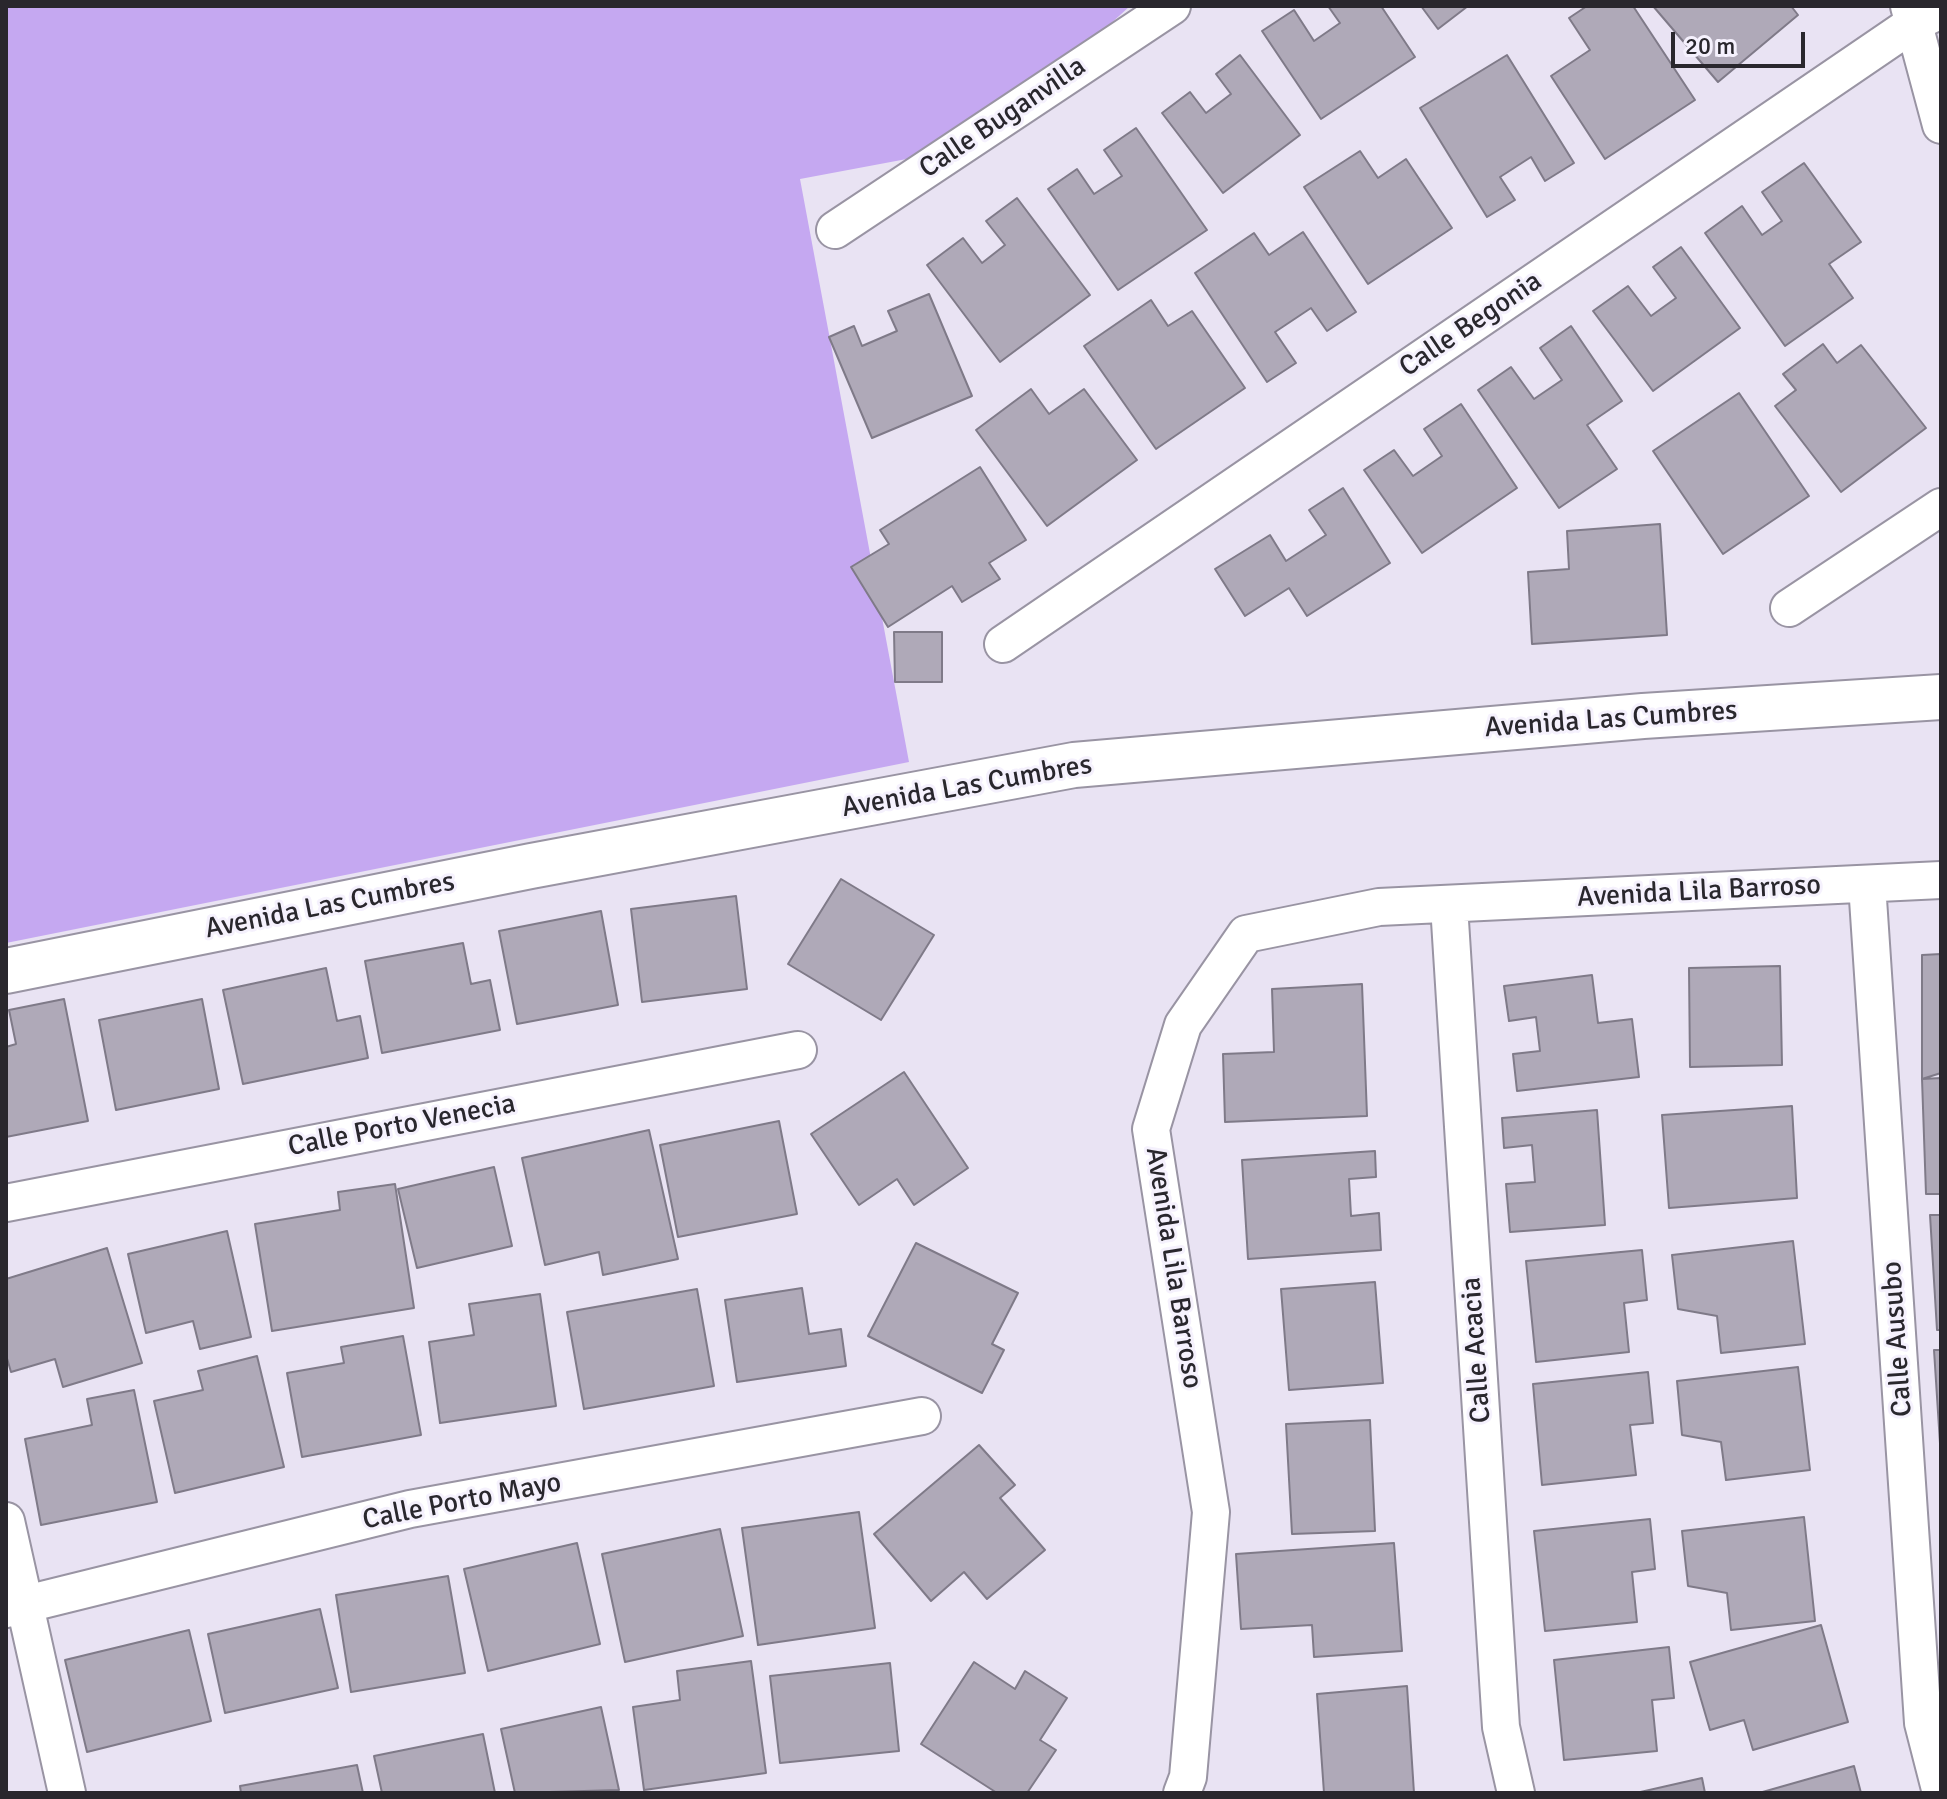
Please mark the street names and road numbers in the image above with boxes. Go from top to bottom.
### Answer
street label: Calle Buganvilla [913,50,1093,186]
street label: Calle Begonia [1394,265,1548,385]
street label: Avenida Las Cumbres [1484,694,1738,746]
street label: Avenida Las Cumbres [839,748,1095,826]
street label: Avenida Las Cumbres [202,865,458,947]
street label: Avenida Lila Barroso [1576,869,1822,915]
street label: Calle Porto Venecia [285,1087,519,1165]
street label: Avenida Lila Barroso [1137,1145,1209,1391]
street label: Calle Ausubo [1876,1260,1920,1418]
street label: Calle Acacia [1455,1276,1499,1424]
street label: Calle Porto Mayo [360,1466,564,1538]

